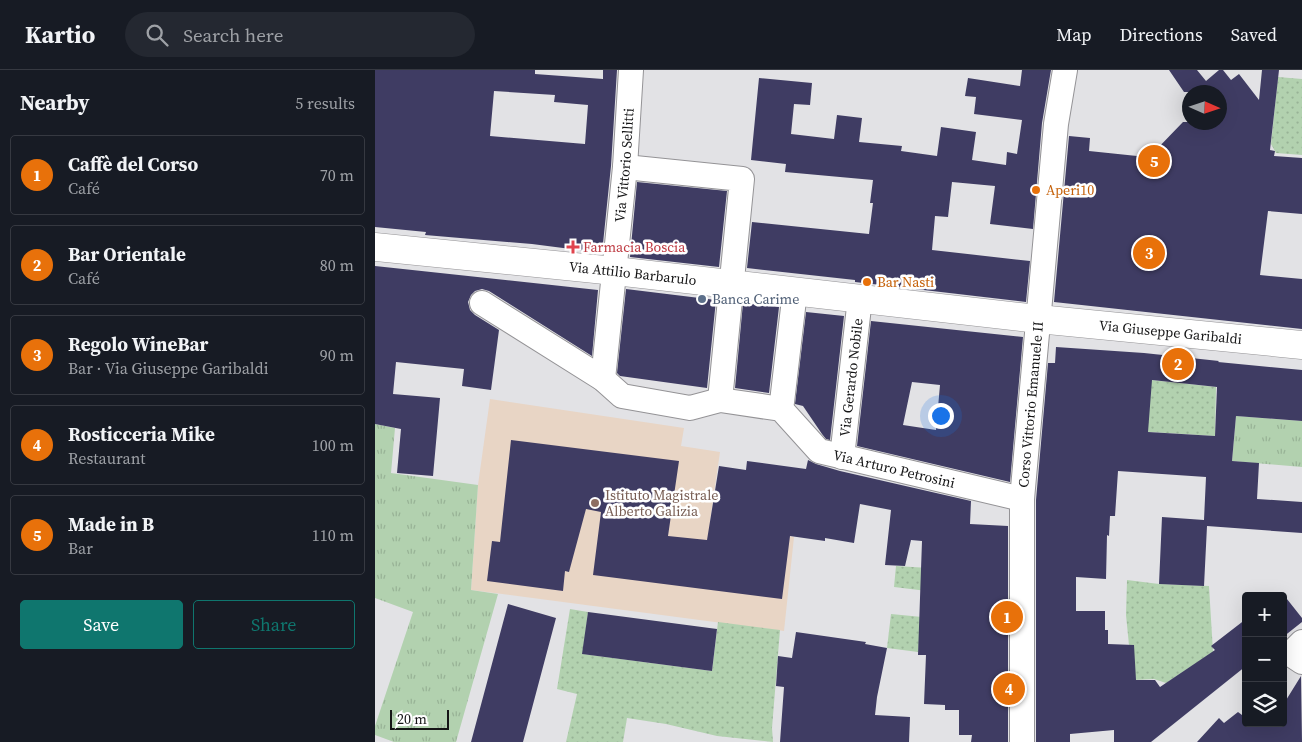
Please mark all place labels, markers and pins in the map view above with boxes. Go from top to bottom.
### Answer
pin: 5 [1138,142,1170,180]
place label: Aperi10 [1046,180,1094,200]
marker: Aperi10 [1030,184,1042,196]
pin: 3 [1133,234,1165,272]
place label: Farmacia Boscia [583,237,686,257]
marker: Farmacia Boscia [567,241,579,253]
place label: Bar Nasti [877,272,934,292]
marker: Bar Nasti [861,276,873,288]
place label: Banca Carime [712,289,799,309]
marker: Banca Carime [696,293,708,305]
pin: 2 [1162,345,1194,383]
place label: Istituto Magistrale Alberto Galizia [605,485,719,521]
marker: Istituto Magistrale Alberto Galizia [589,497,601,509]
pin: 1 [991,598,1023,636]
pin: 4 [993,670,1025,708]

